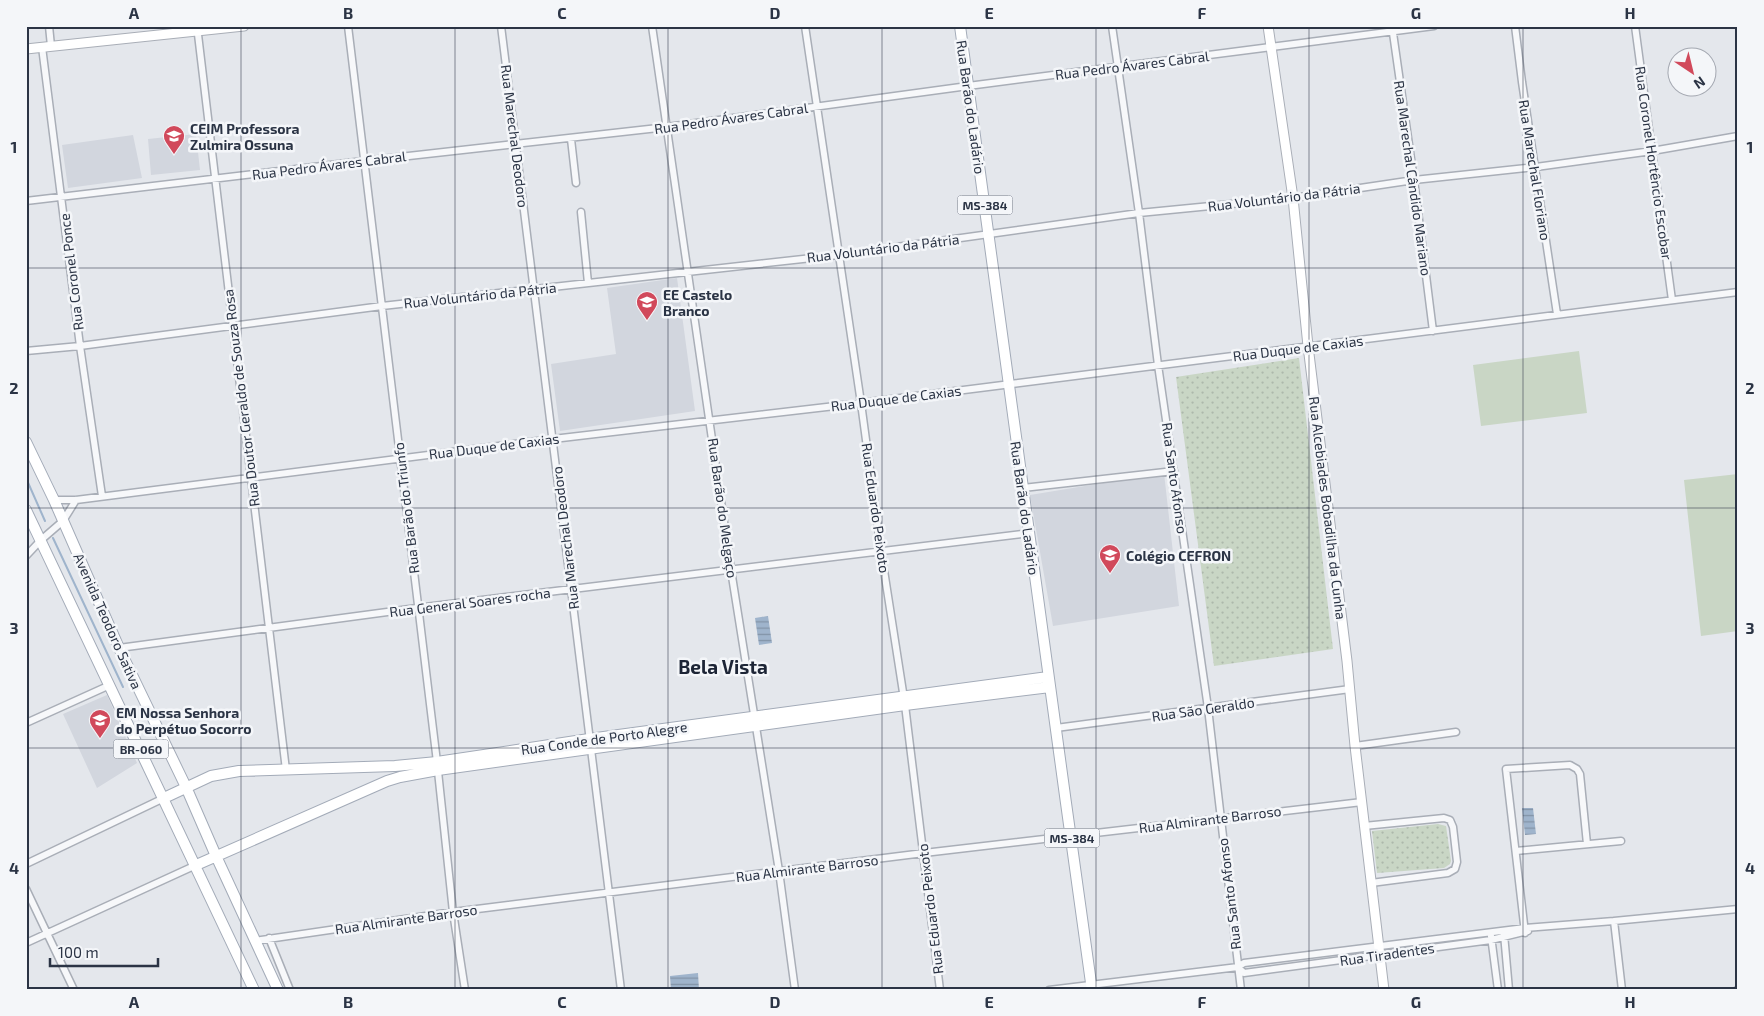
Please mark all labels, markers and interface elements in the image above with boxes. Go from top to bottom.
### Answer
text: A [129,3,140,22]
text: B [343,3,353,22]
text: C [557,3,567,22]
text: D [770,3,781,22]
text: E [984,3,994,22]
text: F [1198,3,1207,22]
text: G [1411,3,1421,22]
text: H [1624,3,1636,22]
street label: Rua Barão do Ladário [953,39,989,175]
street label: Rua Pedro Ávares Cabral [1054,47,1211,83]
north arrow [1666,48,1716,98]
street label: Rua Marechal Deodoro [498,63,532,209]
street label: Rua Coronel Hortêncio Escobar [1632,65,1676,261]
text: N [1691,73,1709,93]
street label: Rua Marechal Cândido Mariano [1391,79,1435,277]
street label: Rua Marechal Floriano [1515,98,1555,242]
street label: Rua Pedro Ávares Cabral [653,99,810,137]
place label: CEIM Professora Zulmira Ossuna [190,120,300,153]
school or university icon: CEIM Professora Zulmira Ossuna [162,124,186,155]
text: 1 [11,137,17,156]
text: 1 [1747,137,1753,156]
street label: Rua Pedro Ávares Cabral [251,147,408,183]
street label: Rua Voluntário da Pátria [1207,179,1361,215]
road number: MS-384 [958,196,1012,214]
street label: Rua Coronel Ponce [55,212,87,332]
street label: Rua Voluntário da Pátria [806,230,960,266]
street label: Rua Voluntário da Pátria [403,279,557,311]
place label: EE Castelo Branco [663,286,732,319]
street label: Rua Doutor Geraldo de Souza Rosa [219,288,263,508]
school or university icon: EE Castelo Branco [635,290,659,321]
street label: Rua Duque de Caxias [1232,332,1364,364]
text: 2 [9,378,19,397]
text: 2 [1745,378,1755,397]
street label: Rua Duque de Caxias [830,382,962,414]
street label: Rua Alcebiades Bobadilha da Cunha [1306,395,1350,621]
street label: Rua Santo Afonso [1159,421,1191,535]
street label: Rua Duque de Caxias [428,430,560,462]
street label: Rua Barão do Melgaço [704,437,741,579]
street label: Rua Barão do Ladário [1007,440,1043,576]
street label: Rua Barão do Triunfo [390,441,422,575]
street label: Rua Eduardo Peixoto [858,442,894,574]
street label: Rua Marechal Deodoro [548,465,582,611]
school or university icon: Colégio CEFRON [1098,543,1122,574]
place label: Colégio CEFRON [1126,547,1231,564]
street label: Avenida Teodoro Sativa [70,550,146,692]
street label: Rua General Soares rocha [388,584,552,620]
text: 3 [9,618,19,637]
text: 3 [1745,618,1755,637]
district label: Bela Vista [678,655,768,678]
street label: Rua São Geraldo [1150,693,1256,725]
place label: EM Nossa Senhora do Perpétuo Socorro [116,704,252,737]
school or university icon: EM Nossa Senhora do Perpétuo Socorro [88,708,112,739]
street label: Rua Conde de Porto Alegre [520,718,688,758]
road number: BR-060 [114,740,168,759]
street label: Rua Almirante Barroso [1138,802,1282,836]
road number: MS-384 [1044,828,1100,848]
street label: Rua Santo Afonso [1214,837,1244,951]
street label: Rua Eduardo Peixoto [914,843,946,975]
street label: Rua Almirante Barroso [735,851,879,885]
text: 4 [9,858,19,877]
text: 4 [1745,858,1755,877]
street label: Rua Almirante Barroso [334,901,478,937]
scale bar [50,936,158,968]
street label: Rua Tiradentes [1338,939,1436,969]
text: 100 m [58,943,99,961]
text: A [129,992,140,1011]
text: B [343,992,353,1011]
text: C [557,992,567,1011]
text: D [770,992,781,1011]
text: E [984,992,994,1011]
text: F [1198,992,1207,1011]
text: G [1411,992,1421,1011]
text: H [1624,992,1636,1011]

